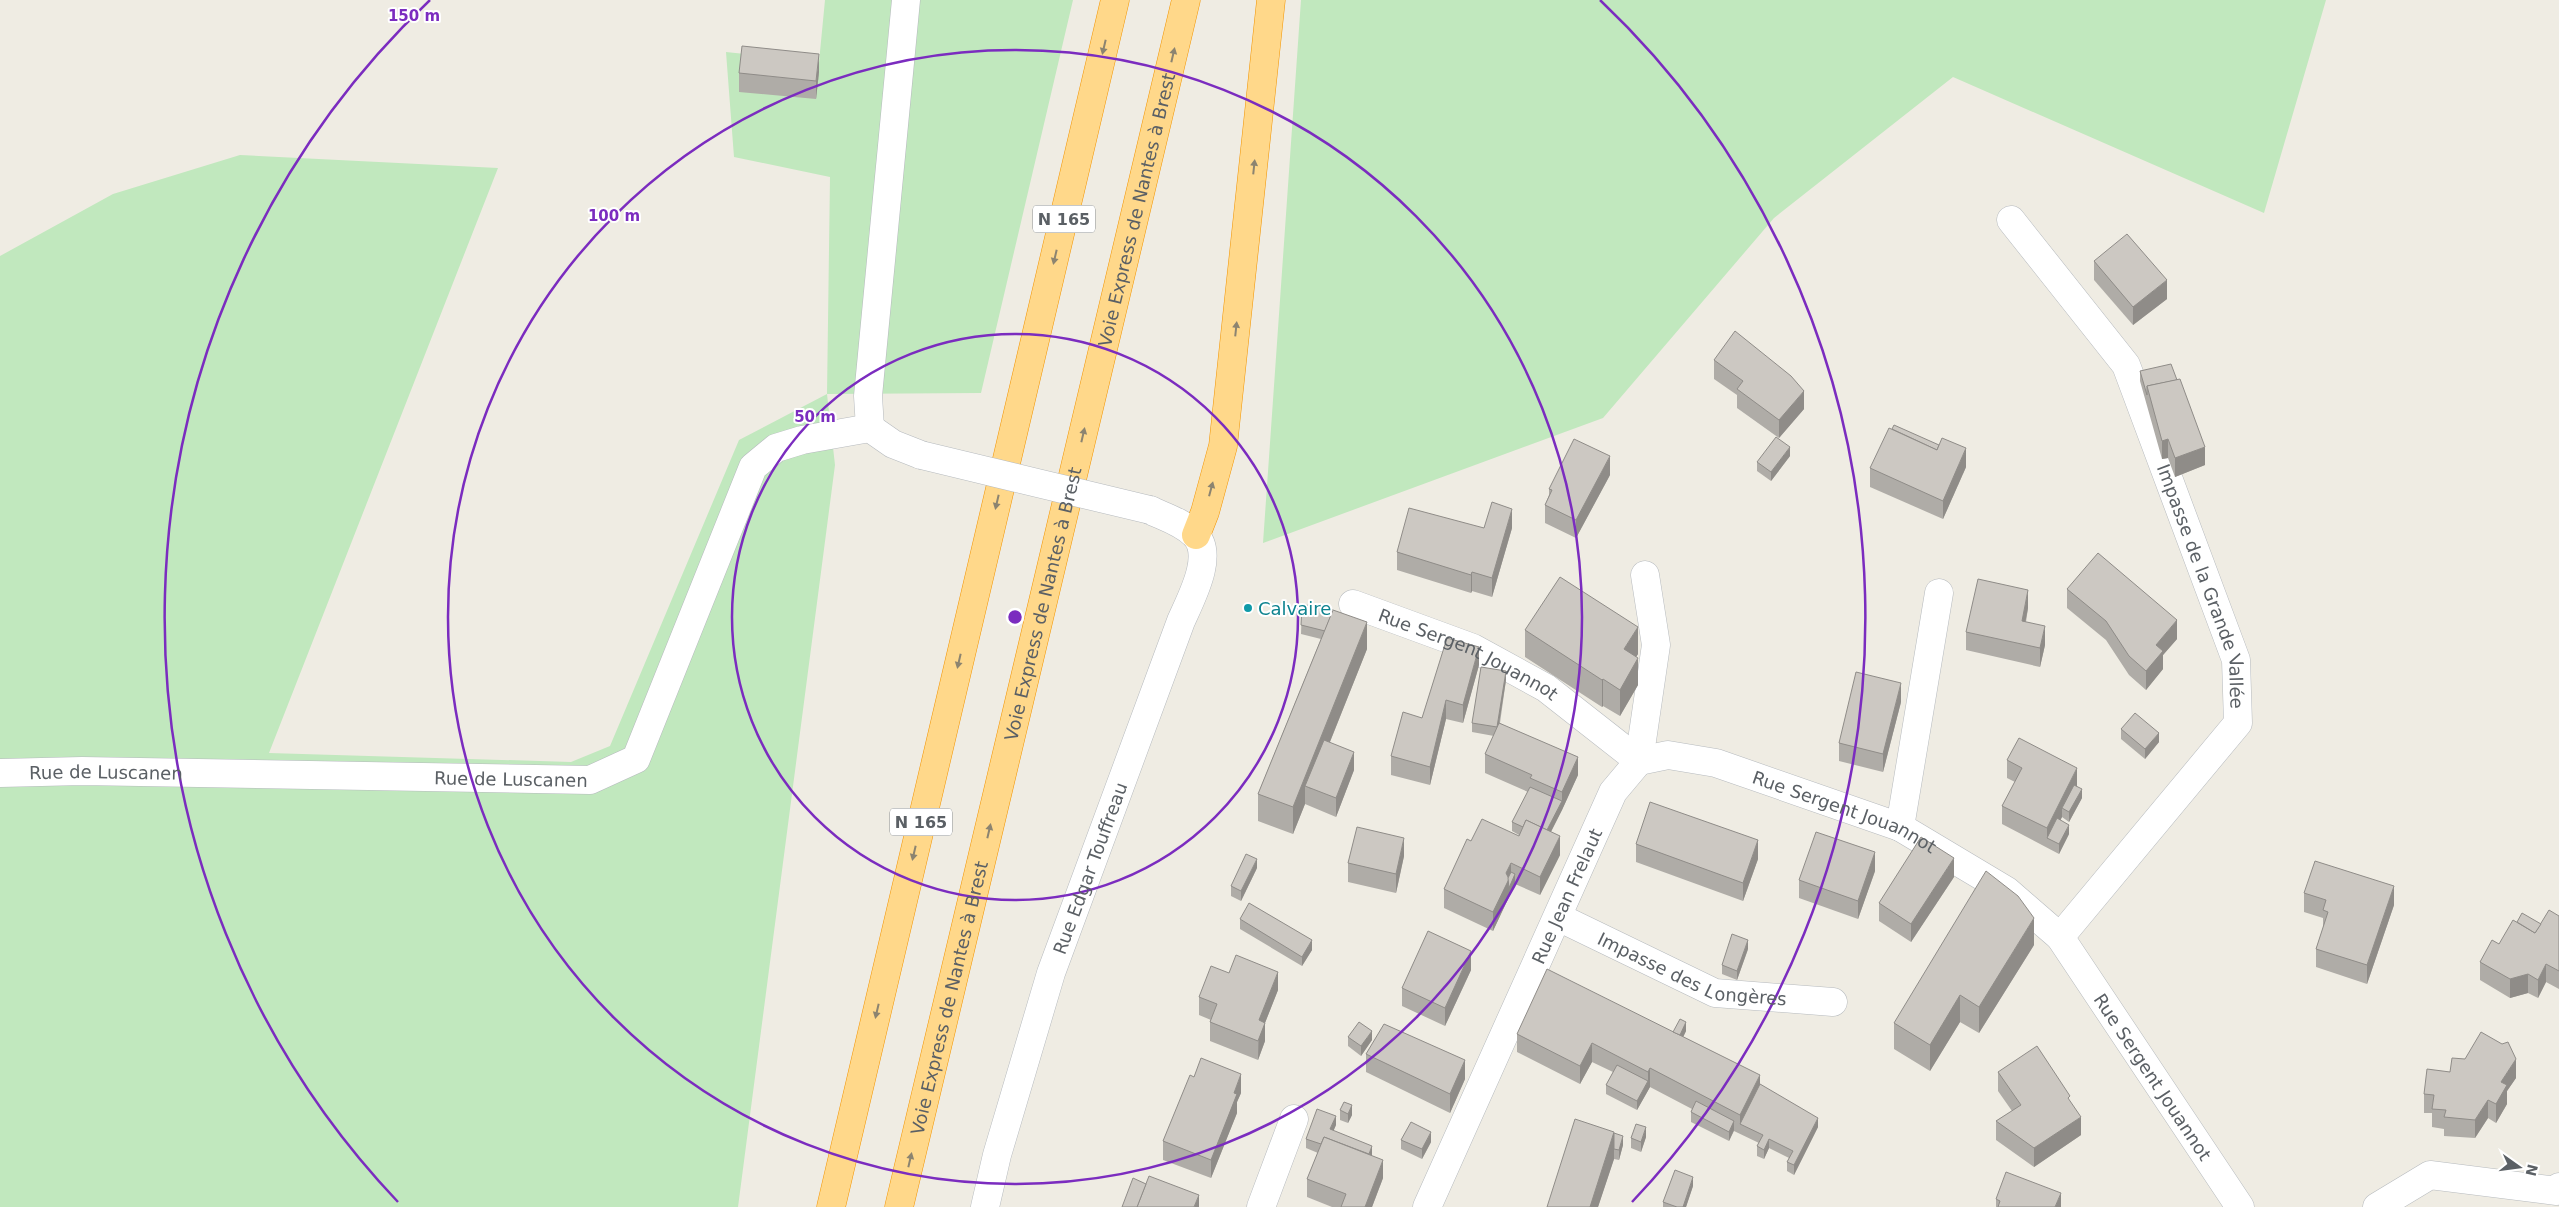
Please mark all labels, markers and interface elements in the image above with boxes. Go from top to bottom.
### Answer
text: 150 m [388,7,440,25]
one-way arrow [1100,40,1108,55]
one-way arrow [1169,48,1177,63]
street label: Voie Express de Nantes à Brest [1093,71,1179,349]
one-way arrow [1250,159,1258,175]
road number: N 165 [1033,205,1095,232]
text: 100 m [588,207,640,225]
one-way arrow [1051,249,1059,264]
one-way arrow [1232,320,1240,336]
text: 50 m [794,408,836,426]
one-way arrow [1079,427,1087,442]
street label: Impasse de la Grande Vallée [2153,461,2248,709]
street label: Voie Express de Nantes à Brest [1000,465,1085,743]
one-way arrow [1208,481,1216,496]
one-way arrow [993,495,1001,510]
place label: Calvaire [1258,598,1331,619]
marker: Calvaire [1242,602,1254,614]
street label: Rue Sergent Jouannot [1376,604,1563,704]
centre of rings [1006,608,1024,626]
one-way arrow [955,653,963,668]
street label: Rue de Luscanen [29,760,183,783]
street label: Rue Sergent Jouannot [1750,766,1940,857]
street label: Rue de Luscanen [434,767,588,790]
street label: Rue Edgar Touffreau [1048,779,1131,957]
road number: N 165 [890,809,952,836]
one-way arrow [985,824,993,839]
street label: Rue Jean Frelaut [1527,825,1606,967]
one-way arrow [910,845,918,860]
street label: Voie Express de Nantes à Brest [906,859,991,1137]
street label: Impasse des Longères [1595,927,1788,1009]
street label: Rue Sergent Jouannot [2090,989,2216,1164]
one-way arrow [873,1004,881,1019]
north arrow [2494,1142,2544,1192]
one-way arrow [906,1152,914,1167]
text: N [2522,1163,2541,1178]

